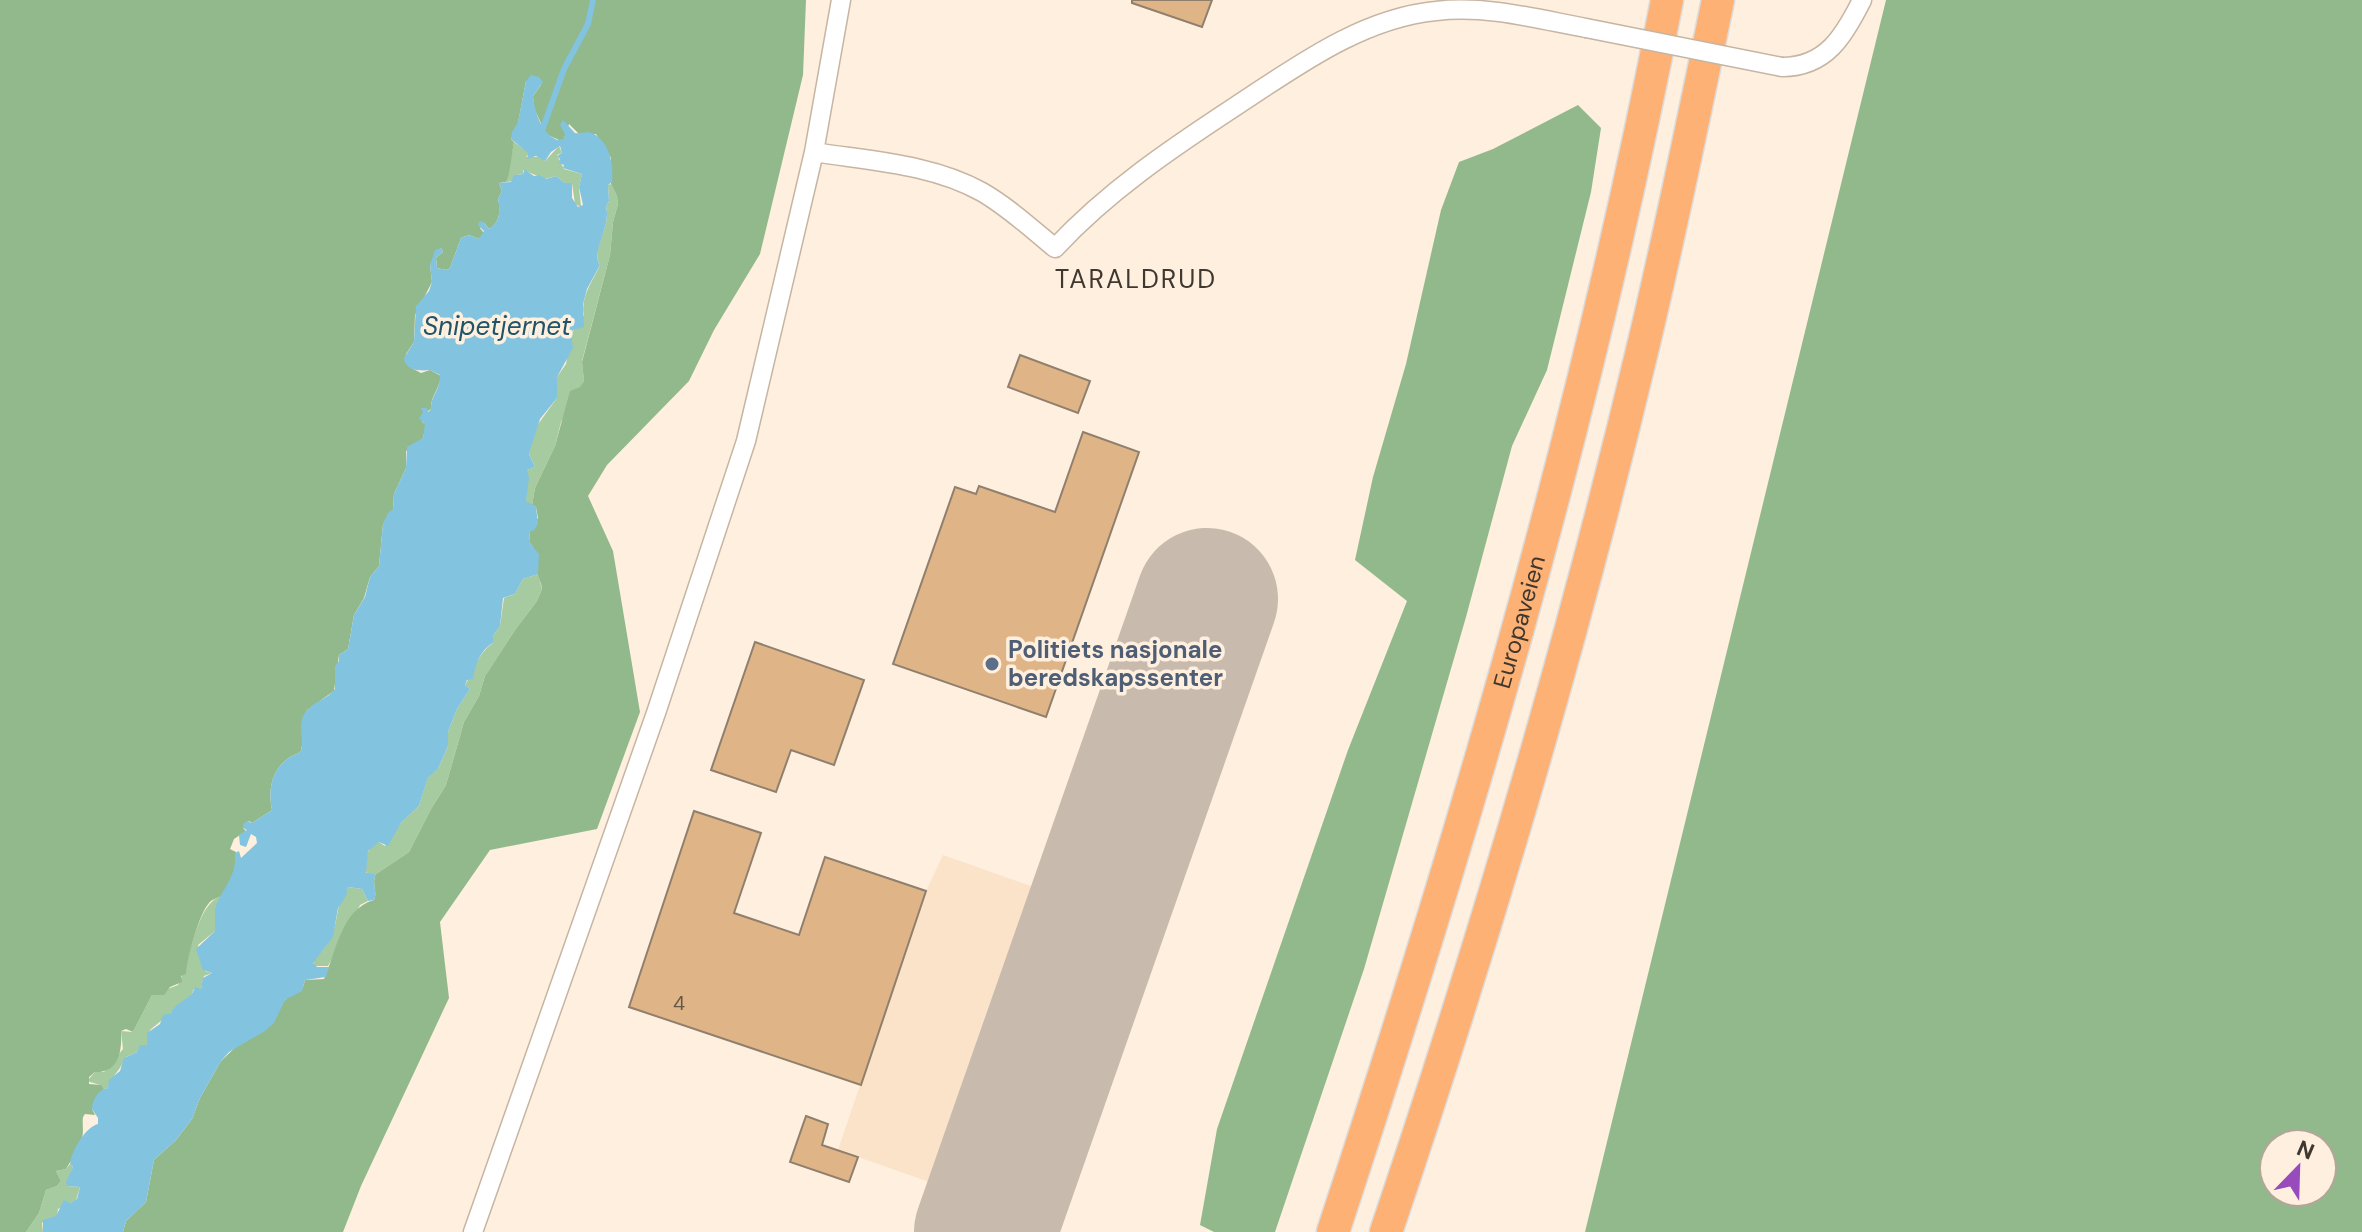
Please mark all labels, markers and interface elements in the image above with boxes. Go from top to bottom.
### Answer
district label: TARALDRUD [1055,262,1217,296]
water label: Snipetjernet [423,309,572,343]
street label: Europaveien [1486,552,1552,692]
place label: Politiets nasjonale beredskapssenter [1008,634,1223,693]
marker: Politiets nasjonale beredskapssenter [983,655,1001,673]
house number: 4 [673,990,685,1016]
north arrow [2258,1128,2338,1208]
text: N [2293,1134,2319,1167]

